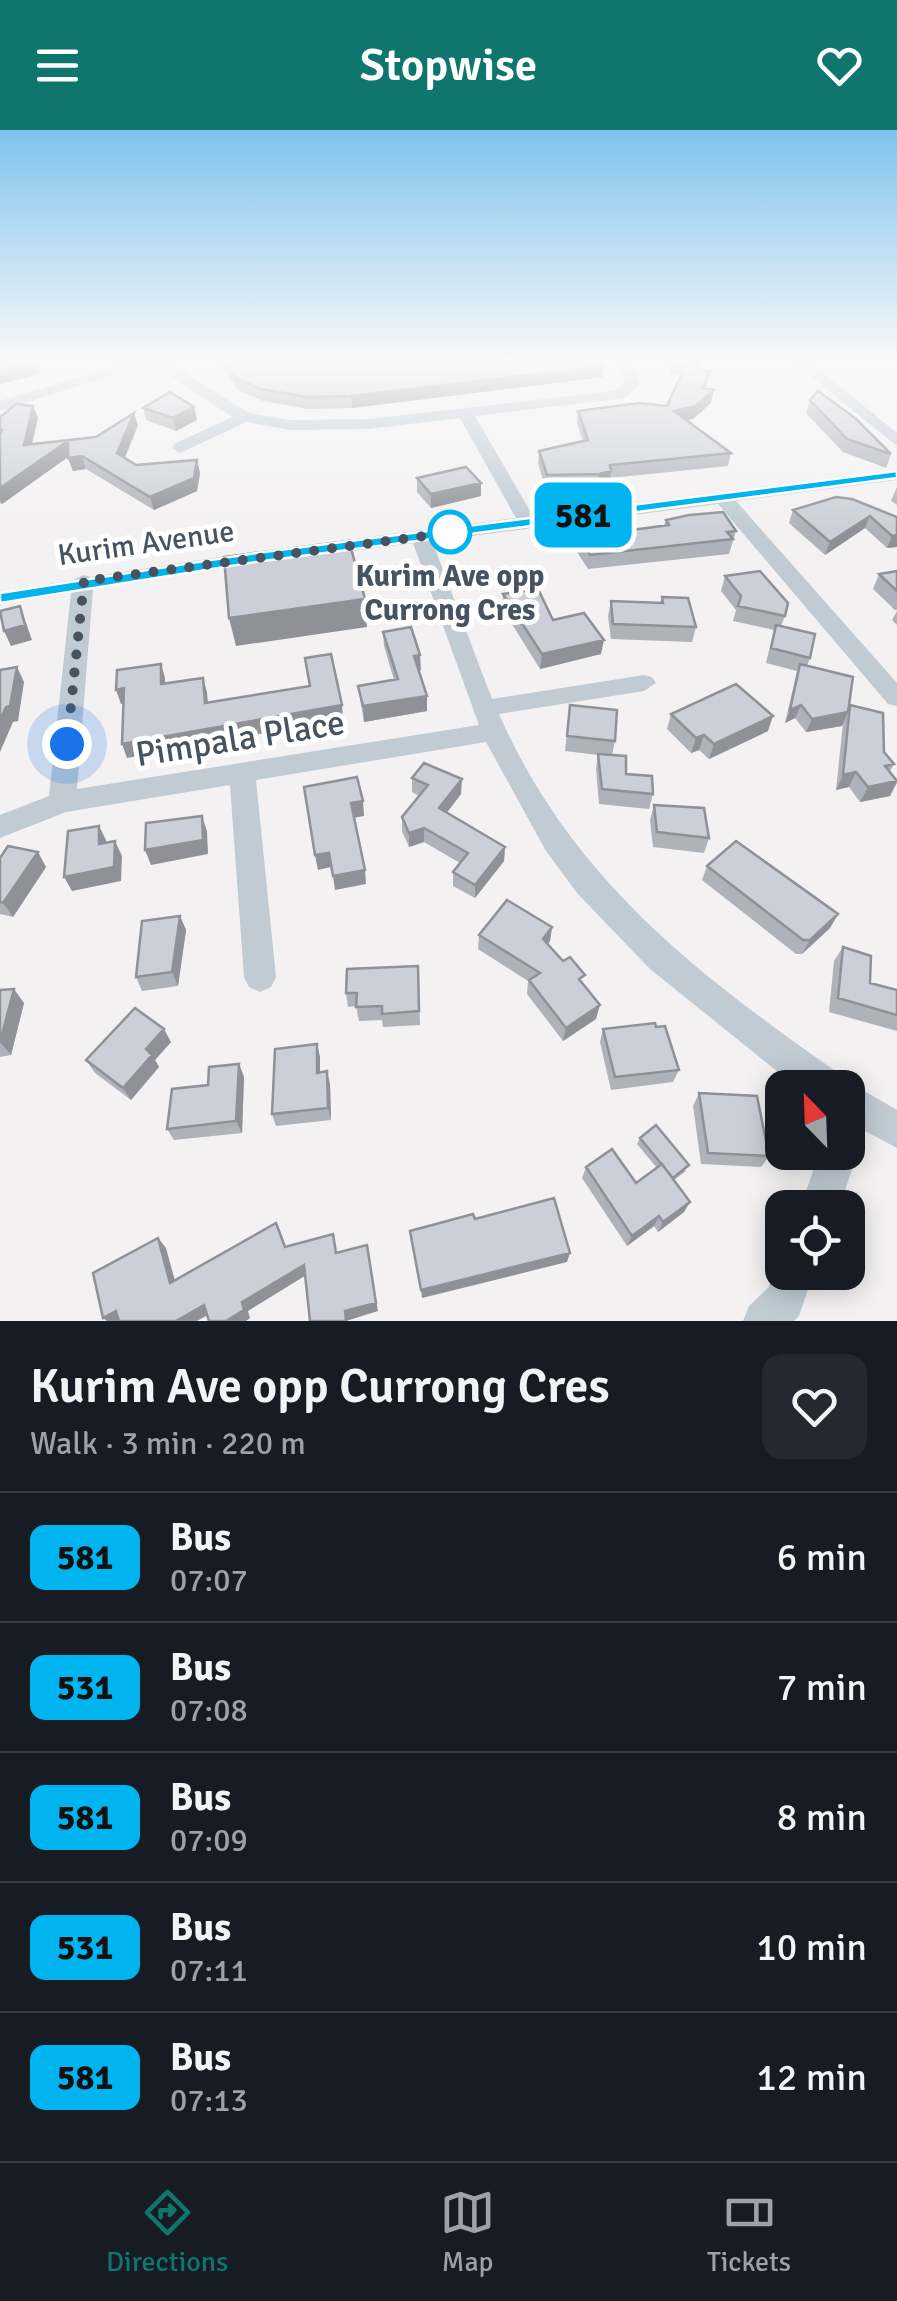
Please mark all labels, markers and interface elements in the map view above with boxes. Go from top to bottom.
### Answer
icon: menu [30,38,85,93]
text: Stopwise [360,38,537,93]
icon: heart [812,38,867,93]
line badge: 581 [526,482,640,548]
text: 581 [555,494,611,537]
marker: Kurim Ave opp Currong Cres [429,511,471,553]
street label: Kurim Avenue [55,513,237,574]
place label: Kurim Ave opp Currong Cres [355,558,545,629]
street label: Pimpala Place [133,701,348,776]
your location [42,719,92,769]
north arrow [765,1070,865,1170]
map controls [765,1070,865,1290]
button: locate [765,1190,865,1290]
button: heart [762,1354,867,1459]
text: Kurim Ave opp Currong Cres [30,1357,610,1416]
text: Walk · 3 min · 220 m [30,1424,306,1463]
text: Bus [170,1514,231,1561]
text: 6 min [777,1534,867,1581]
text: 581 [57,1536,113,1579]
text: 07:07 [170,1561,248,1600]
text: Bus [170,1644,231,1691]
text: 7 min [777,1664,867,1711]
text: 531 [57,1666,113,1709]
text: 07:08 [170,1691,248,1730]
text: Bus [170,1774,231,1821]
text: 8 min [777,1794,867,1841]
text: 581 [57,1796,113,1839]
text: 07:09 [170,1821,248,1860]
text: Bus [170,1904,231,1951]
text: 10 min [756,1924,867,1971]
text: 531 [57,1926,113,1969]
text: 07:11 [170,1951,248,1990]
text: Bus [170,2034,231,2081]
text: 12 min [756,2054,867,2101]
text: 581 [57,2056,113,2099]
text: 07:13 [170,2081,248,2120]
tab: Directions [106,2185,228,2279]
tab: Map [440,2185,495,2279]
tab: Tickets [707,2185,791,2279]

